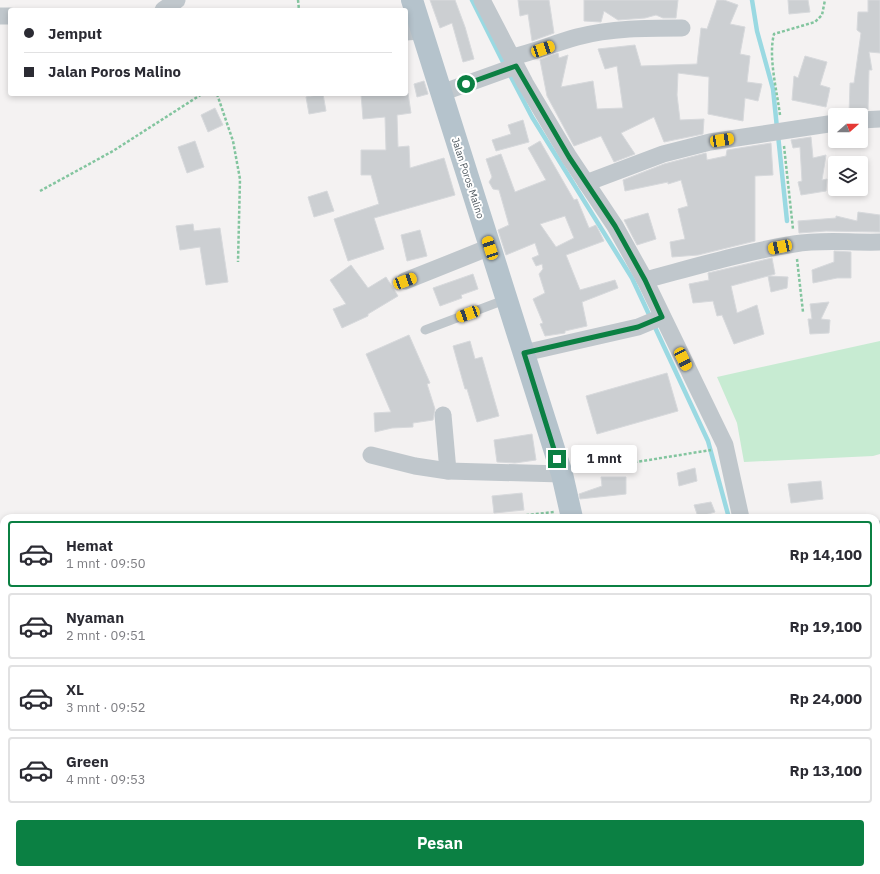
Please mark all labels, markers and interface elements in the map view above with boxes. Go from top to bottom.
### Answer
text: Jemput [48,24,102,43]
car [530,39,556,59]
text: Jalan Poros Malino [48,62,181,81]
route start [457,75,475,93]
north arrow [828,108,868,148]
map controls [828,108,868,196]
car [709,132,735,148]
street label: Jalan Poros Malino [449,136,487,221]
button: layers [828,156,868,196]
car [481,235,499,261]
car [767,239,793,255]
car [392,271,418,291]
car [455,304,481,324]
car [672,346,694,372]
callout: 1 mnt [571,445,637,473]
route end [548,450,566,468]
text: 1 mnt [586,450,622,467]
icon: car [18,536,54,572]
text: Hemat [66,536,113,555]
text: Rp 14,100 [790,545,862,564]
text: 1 mnt · 09:50 [66,555,146,572]
icon: car [18,608,54,644]
text: Nyaman [66,608,124,627]
text: Rp 19,100 [790,617,862,636]
text: 2 mnt · 09:51 [66,627,146,644]
icon: car [18,680,54,716]
text: XL [66,680,84,699]
text: Rp 24,000 [790,689,862,708]
text: 3 mnt · 09:52 [66,699,146,716]
icon: car [18,752,54,788]
text: Green [66,752,109,771]
text: Rp 13,100 [790,761,862,780]
text: 4 mnt · 09:53 [66,771,146,788]
button: Pesan [16,820,864,866]

